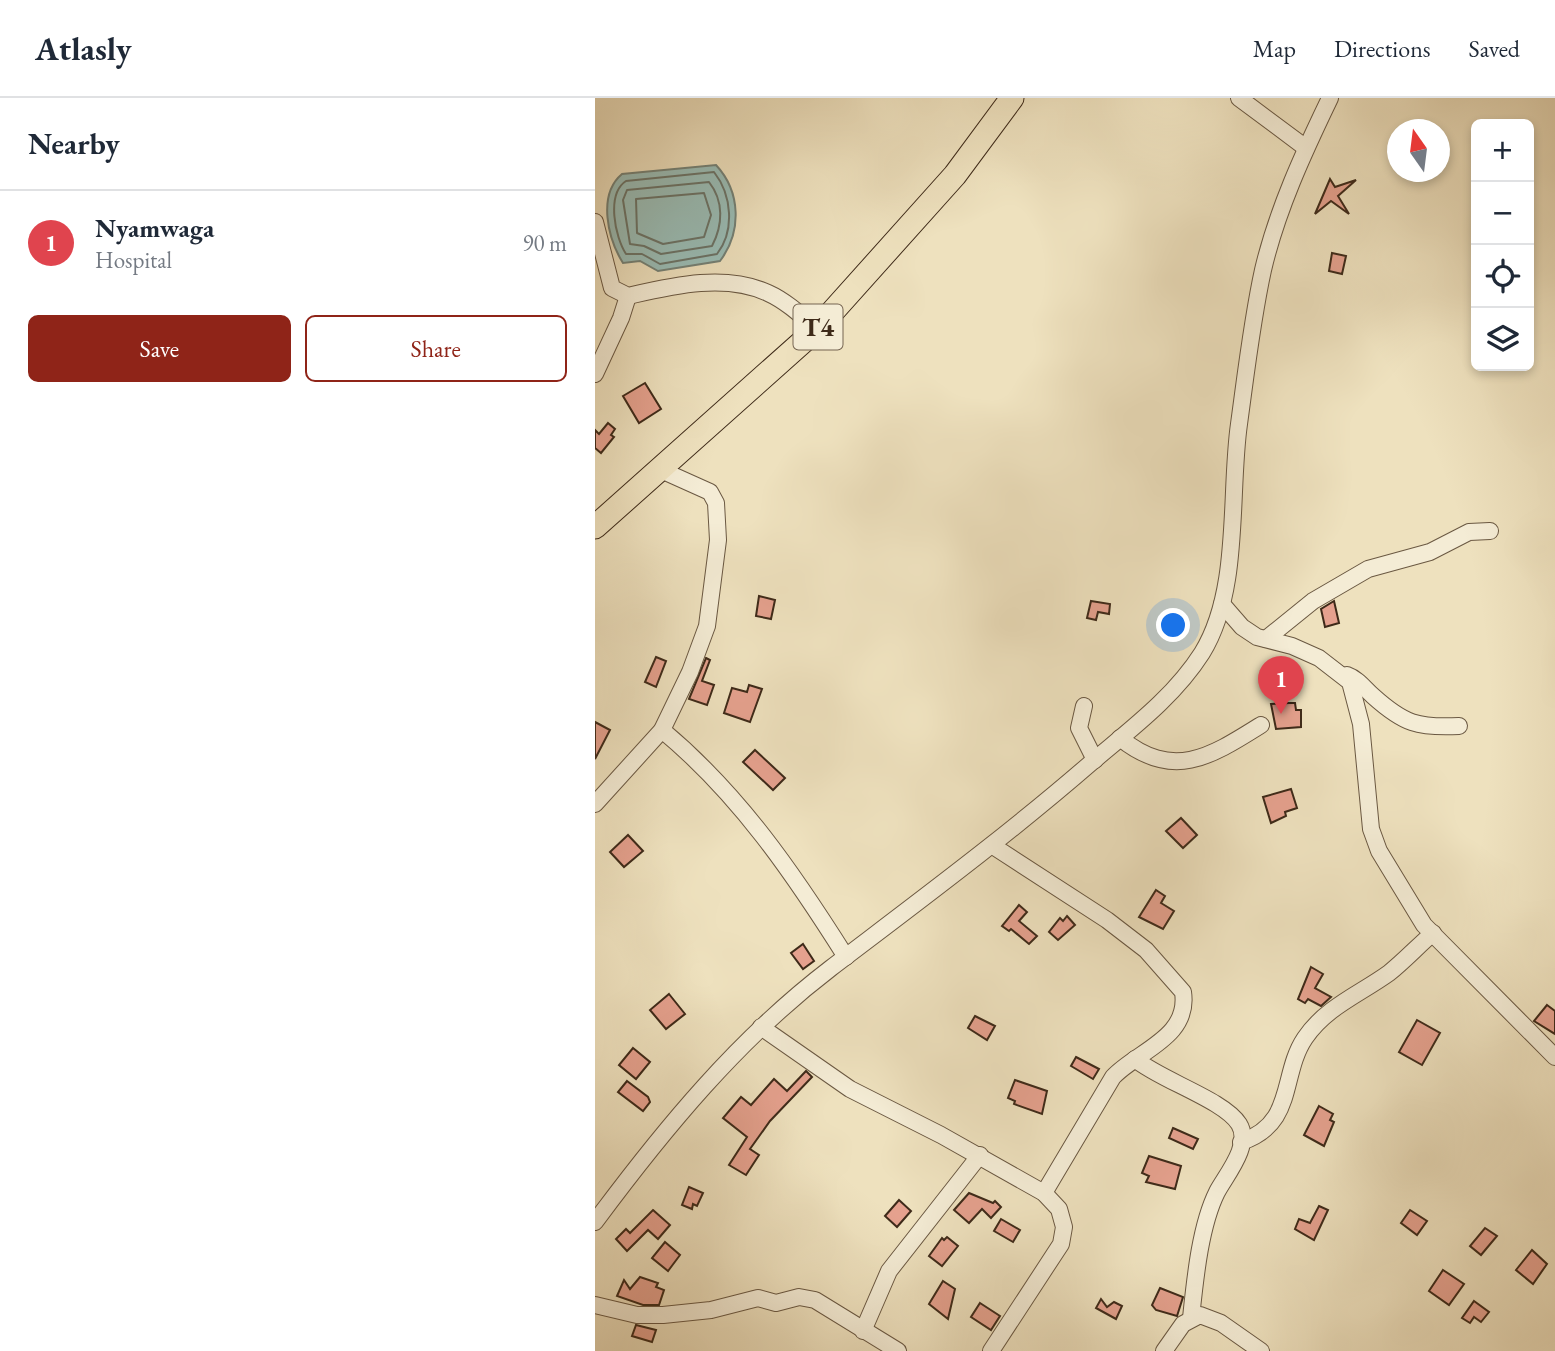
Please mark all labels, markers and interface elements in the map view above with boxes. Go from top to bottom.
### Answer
text: Atlasly [35,27,132,70]
text: Map [1253,33,1296,64]
text: Directions [1334,33,1431,64]
text: Saved [1469,33,1520,64]
north arrow [1387,119,1450,182]
map controls [1471,119,1534,371]
button: + [1471,119,1534,182]
text: Nearby [28,124,120,163]
button: − [1471,182,1534,245]
text: Nyamwaga [95,211,214,245]
text: 1 [45,228,57,258]
text: 90 m [522,228,567,258]
text: Hospital [95,245,172,275]
button: locate [1471,245,1534,308]
road number: T4 [793,304,843,350]
button: layers [1471,308,1534,371]
button: Save [28,315,291,382]
button: Share [305,315,567,382]
your location [1156,608,1190,642]
pin: 1 [1258,656,1304,714]

